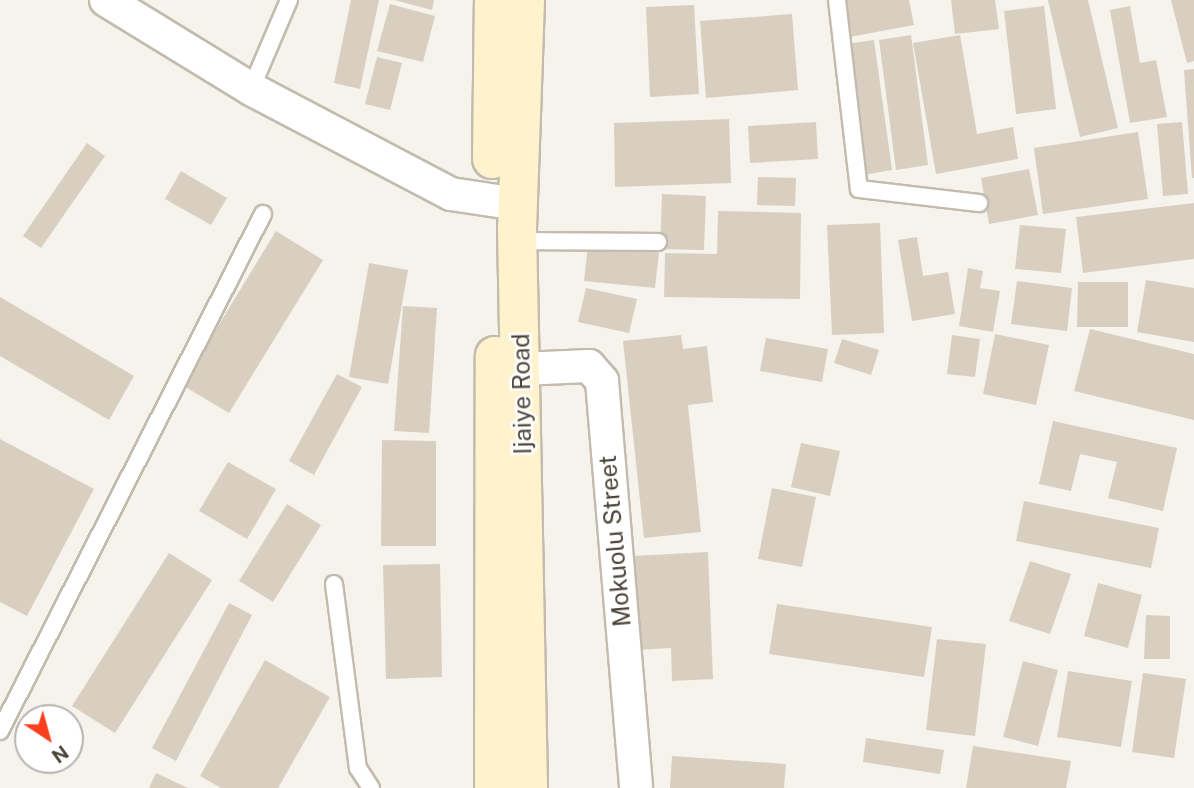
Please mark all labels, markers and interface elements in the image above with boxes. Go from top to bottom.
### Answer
street label: Ijaiye Road [507,333,537,455]
street label: Mokuolu Street [593,454,637,628]
north arrow [14,704,84,774]
text: N [48,741,73,768]

